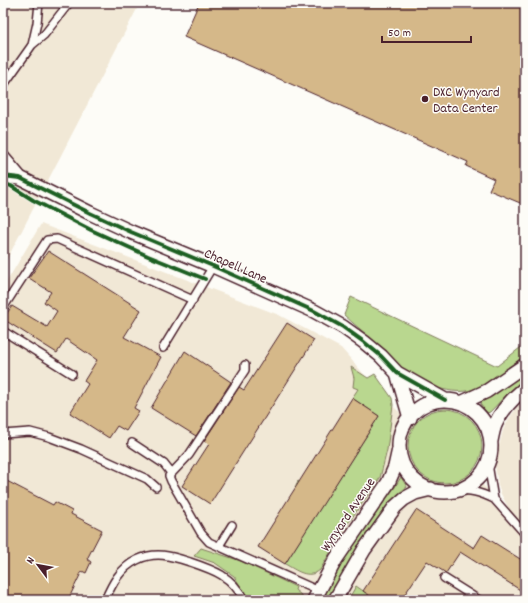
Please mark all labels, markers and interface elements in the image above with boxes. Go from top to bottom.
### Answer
scale bar [382,18,471,44]
text: 50 m [388,25,411,42]
place label: DXC Wynyard Data Center [433,83,499,119]
marker: DXC Wynyard Data Center [420,94,430,104]
street label: Chapell Lane [200,244,270,290]
street label: Wynyard Avenue [316,474,381,556]
north arrow [18,545,58,585]
text: N [23,554,40,567]

